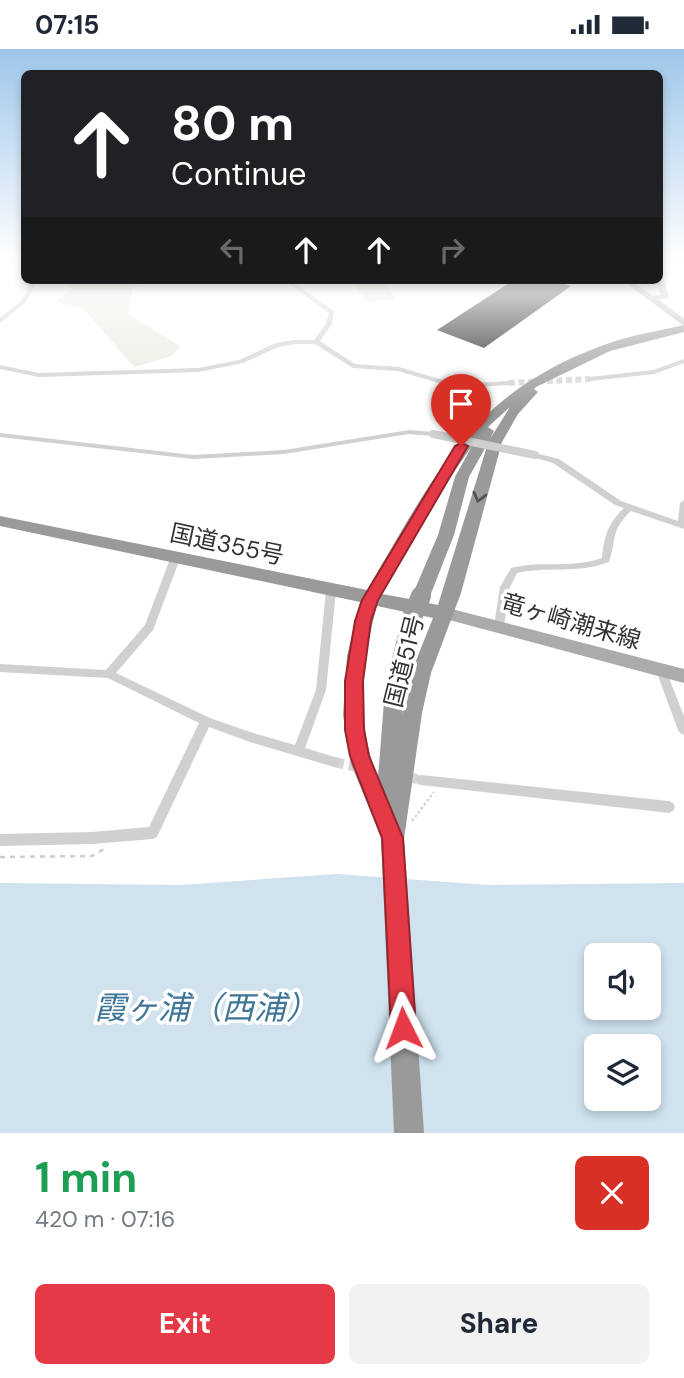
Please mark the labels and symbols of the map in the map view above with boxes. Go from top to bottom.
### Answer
pin [431,374,491,446]
one-way arrow [473,491,487,503]
street label: 国道355号 [167,517,287,571]
street label: 竜ヶ崎潮来線 [498,586,644,656]
street label: 国道51号 [378,612,430,710]
water label: 霞ヶ浦（西浦） [94,987,318,1029]
position arrow [366,991,440,1065]

